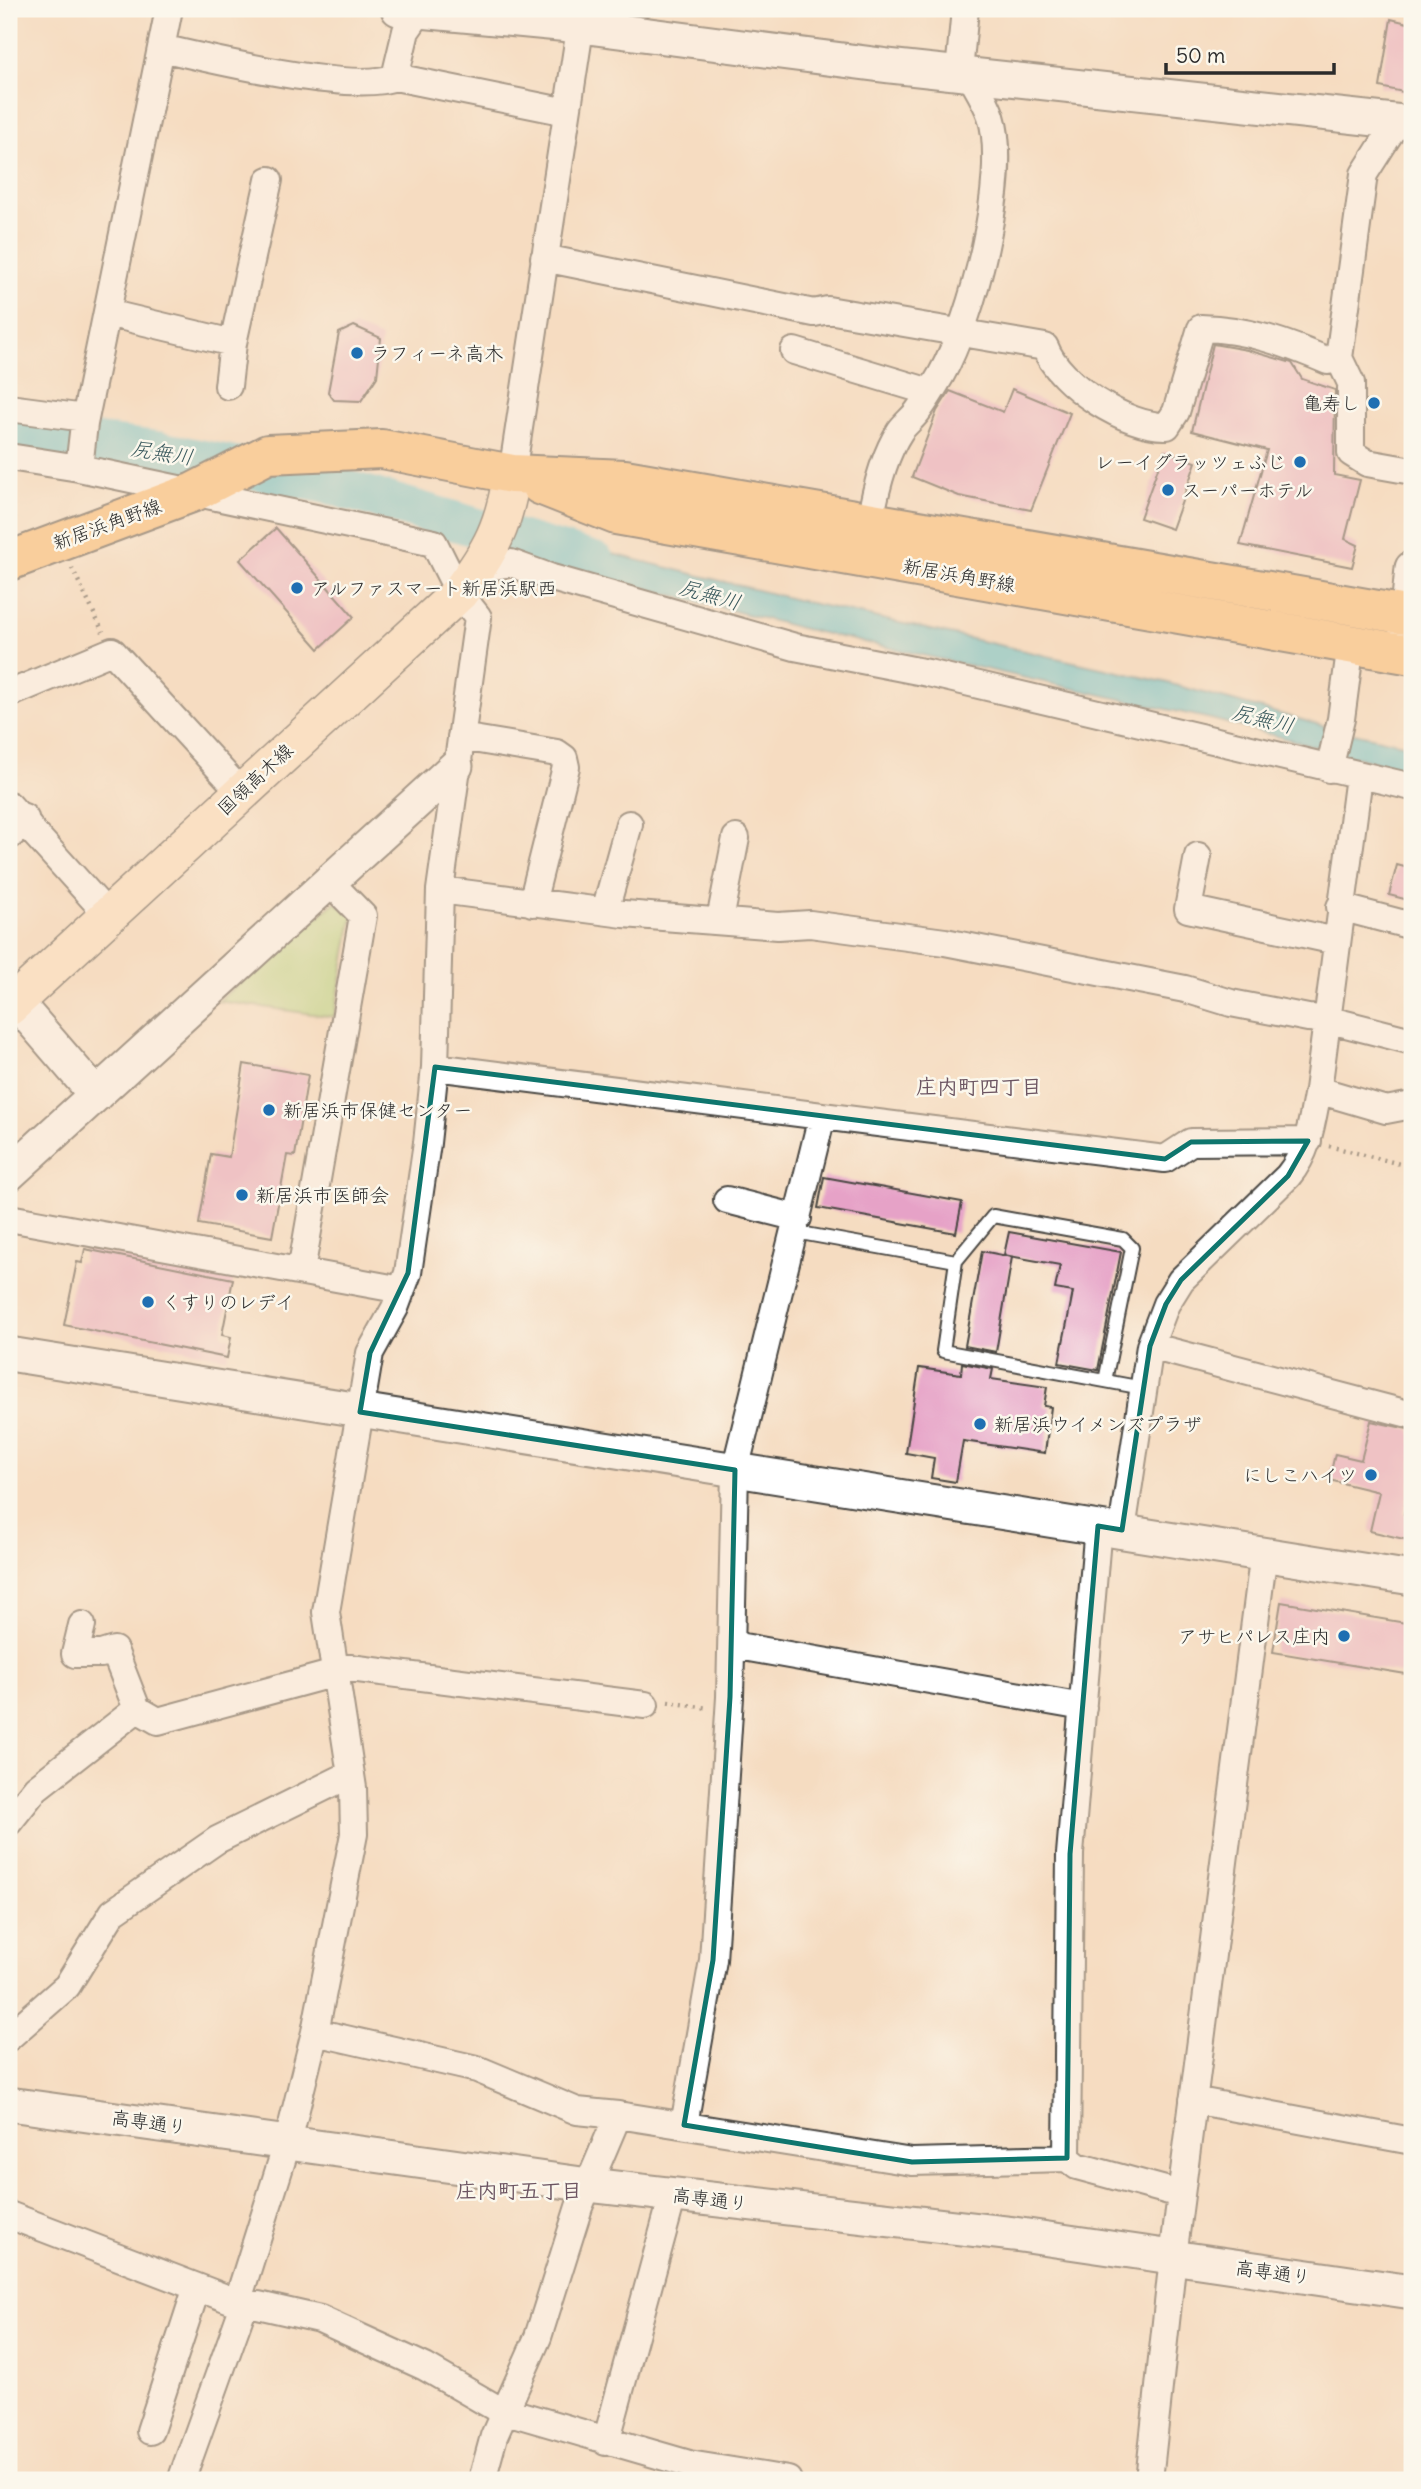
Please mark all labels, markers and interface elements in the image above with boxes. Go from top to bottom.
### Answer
scale bar [1166,32,1334,76]
text: 50 m [1176,42,1225,69]
place label: ラフィーネ高木 [371,341,503,365]
marker: ラフィーネ高木 [349,345,365,361]
place label: 亀寿し [1303,391,1360,415]
marker: 亀寿し [1366,395,1382,411]
water label: 尻無川 [129,434,195,471]
place label: レーイグラッツェふじ [1095,450,1286,474]
marker: レーイグラッツェふじ [1292,454,1308,470]
place label: スーパーホテル [1182,478,1313,502]
marker: スーパーホテル [1160,482,1176,498]
street label: 新居浜角野線 [49,493,165,555]
street label: 新居浜角野線 [901,553,1017,597]
water label: 尻無川 [676,573,744,616]
place label: アルファスマート新居浜駅西 [311,576,556,600]
marker: アルファスマート新居浜駅西 [289,580,305,596]
water label: 尻無川 [1229,698,1297,739]
street label: 国領高木線 [212,738,298,820]
district label: 庄内町四丁目 [916,1073,1042,1100]
place label: 新居浜市保健センター [283,1098,472,1122]
marker: 新居浜市保健センター [261,1102,277,1118]
place label: 新居浜市医師会 [256,1183,389,1207]
marker: 新居浜市医師会 [234,1187,250,1203]
place label: くすりのレデイ [162,1290,294,1314]
marker: くすりのレデイ [140,1294,156,1310]
place label: 新居浜ウイメンズプラザ [994,1412,1201,1436]
marker: 新居浜ウイメンズプラザ [972,1416,988,1432]
place label: にしこハイツ [1243,1463,1357,1487]
marker: にしこハイツ [1363,1467,1379,1483]
place label: アサヒパレス庄内 [1178,1624,1330,1648]
marker: アサヒパレス庄内 [1336,1628,1352,1644]
street label: 高専通り [110,2105,188,2139]
district label: 庄内町五丁目 [456,2177,582,2204]
street label: 高専通り [671,2182,749,2216]
street label: 高専通り [1234,2255,1312,2289]

